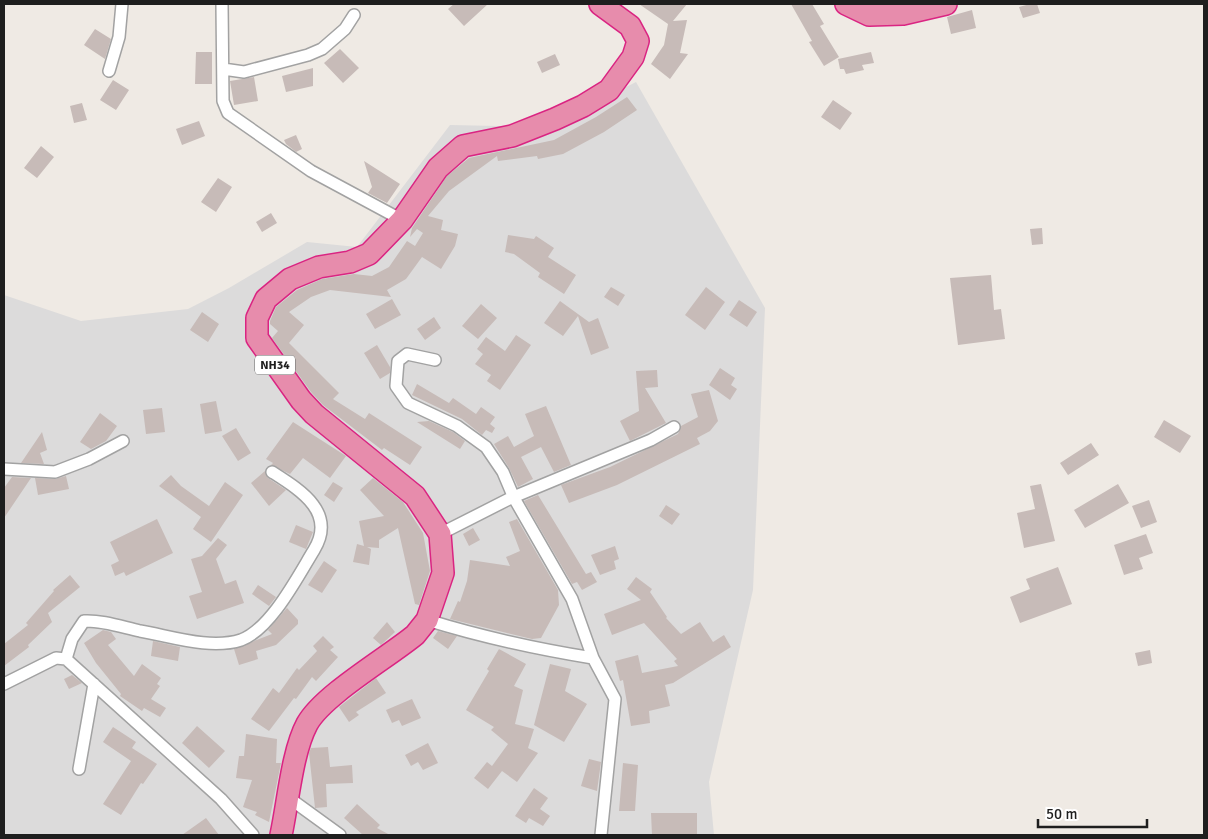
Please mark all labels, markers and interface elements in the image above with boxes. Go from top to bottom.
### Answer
road number: NH34 [255,356,295,374]
scale bar [1038,796,1147,828]
text: 50 m [1046,805,1077,823]

